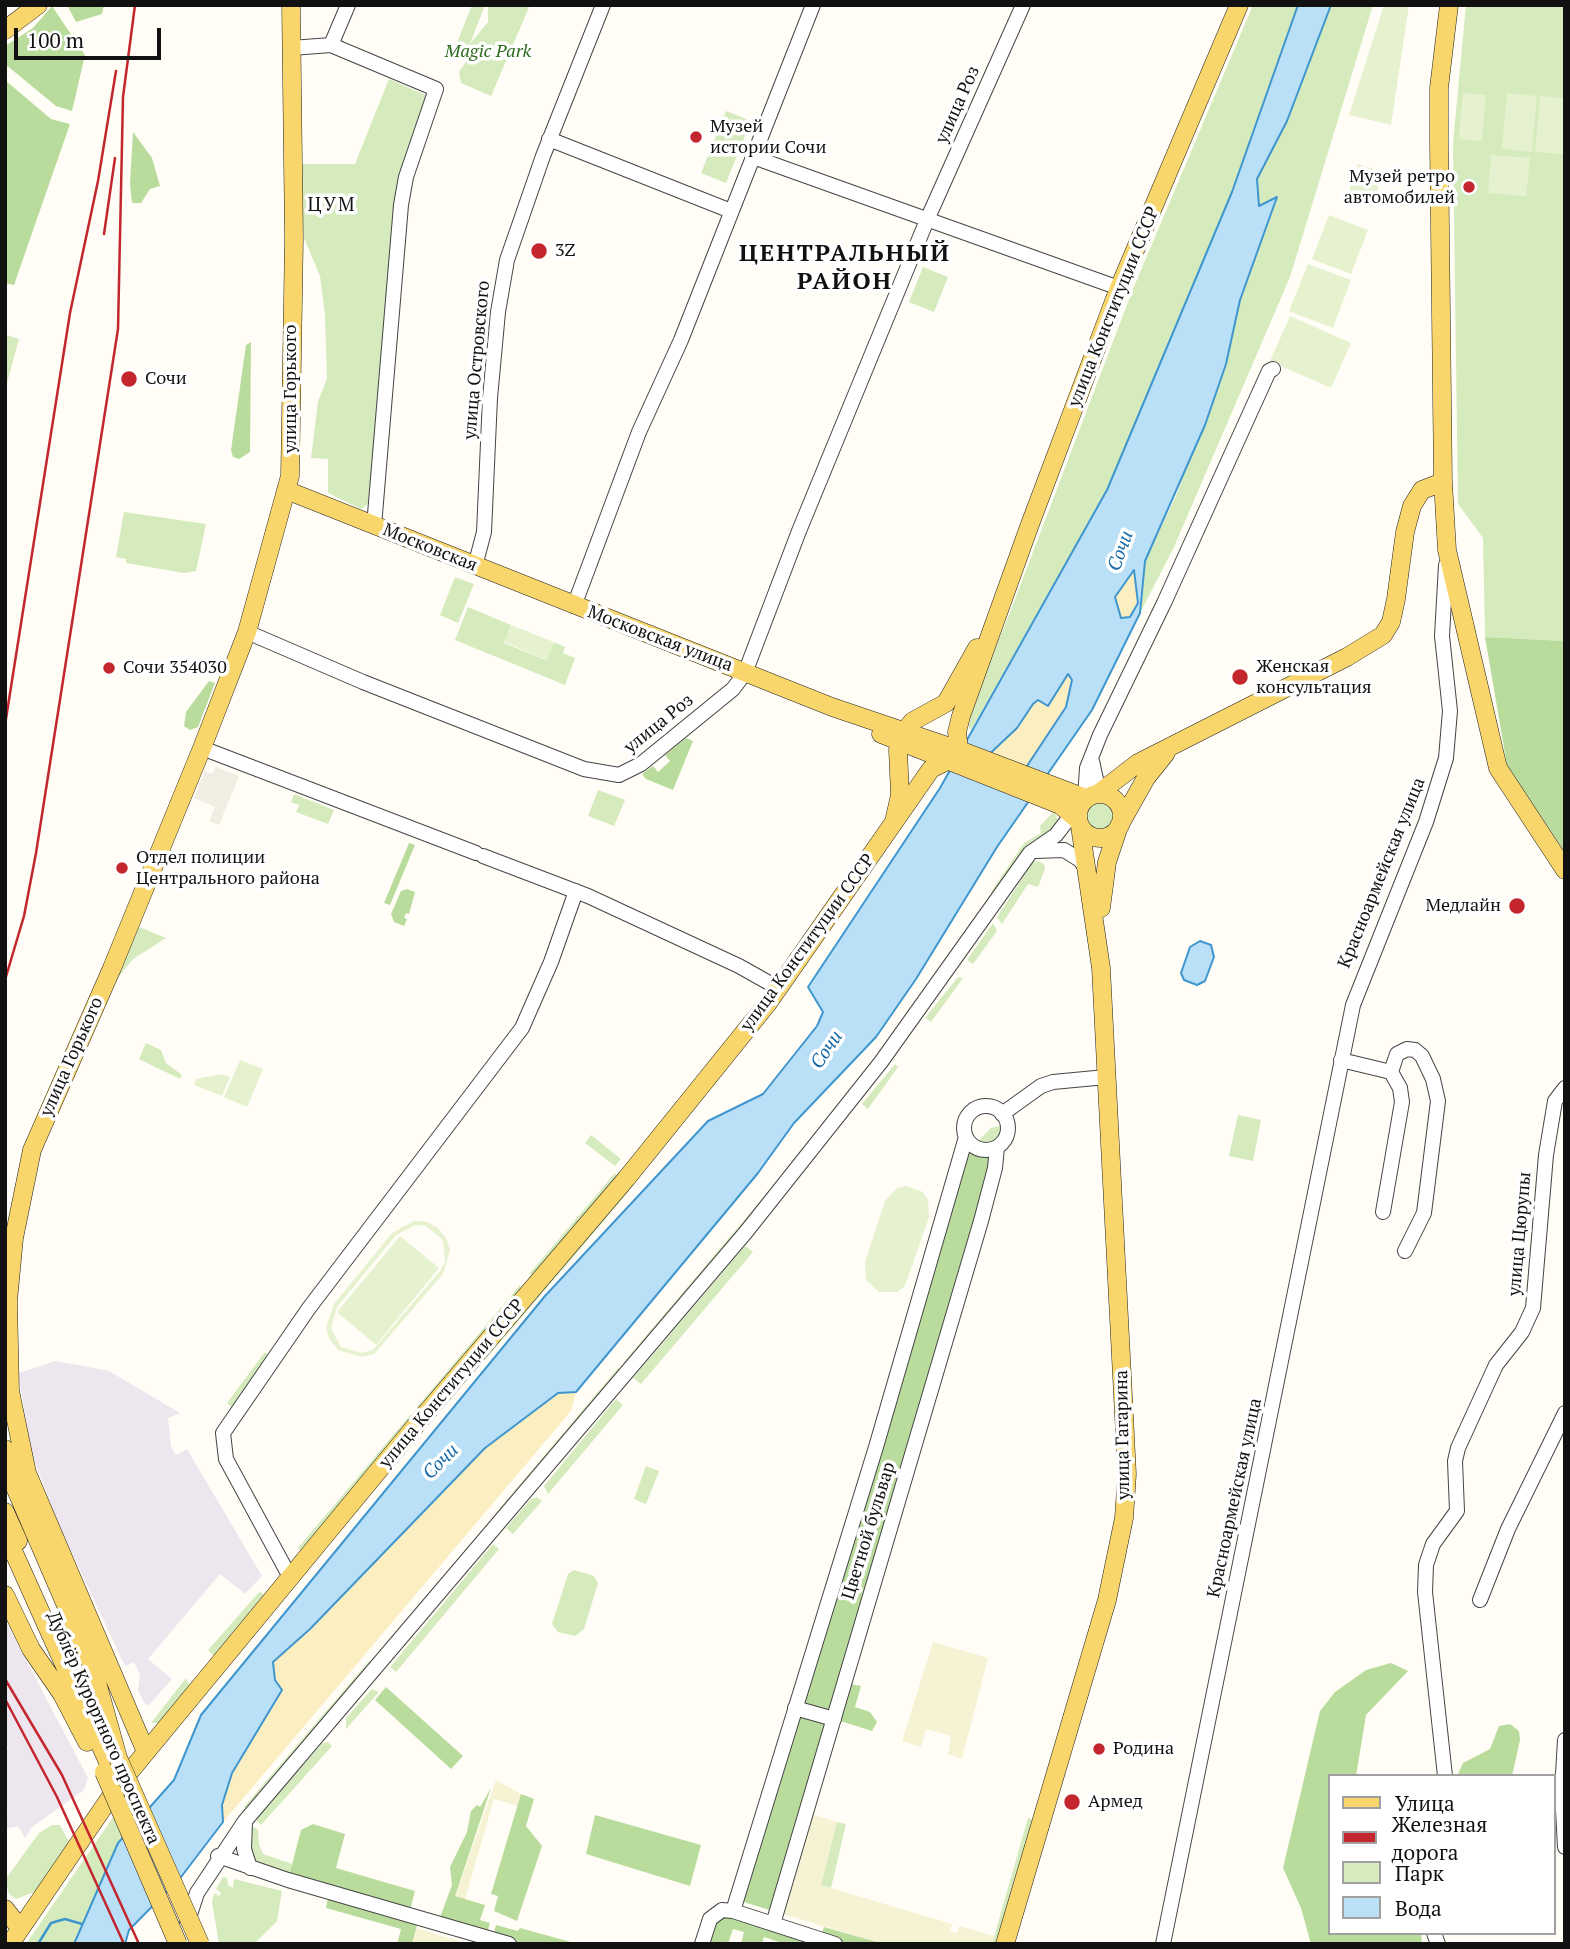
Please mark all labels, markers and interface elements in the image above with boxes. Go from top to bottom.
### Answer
scale bar [18,14,164,58]
text: 100 m [27,26,84,54]
park label: Magic Park [445,41,531,63]
street label: улица Роз [931,63,985,147]
place label: Музей истории Сочи [710,116,826,158]
marker: Музей истории Сочи [688,129,704,145]
place label: Музей ретро автомобилей [1344,166,1455,208]
marker: Музей ретро автомобилей [1461,179,1477,195]
district label: ЦУМ [308,195,356,217]
street label: улица Конституции СССР [1064,204,1164,410]
place label: 3Z [555,240,576,262]
district label: ЦЕНТРАЛЬНЫЙ РАЙОН [740,240,950,296]
marker: 3Z [529,241,549,261]
street label: улица Островского [459,280,495,440]
street label: улица Горького [280,325,302,453]
place label: Сочи [145,368,187,390]
marker: Сочи [119,369,139,389]
street label: Московская [380,519,480,577]
water label: Сочи [1103,528,1139,574]
street label: Московская улица [584,601,736,677]
place label: Женская консультация [1256,656,1372,698]
place label: Сочи 354030 [123,657,227,679]
marker: Сочи 354030 [101,660,117,676]
marker: Женская консультация [1230,667,1250,687]
street label: улица Роз [620,690,698,758]
street label: Красноармейская улица [1334,775,1430,971]
place label: Отдел полиции Центрального района [136,847,320,890]
street label: улица Конституции СССР [736,850,880,1036]
marker: Отдел полиции Центрального района [114,860,130,876]
place label: Медлайн [1425,895,1501,917]
marker: Медлайн [1507,896,1527,916]
street label: улица Горького [36,994,108,1120]
water label: Сочи [806,1027,848,1073]
street label: улица Цюрупы [1504,1171,1536,1297]
street label: улица Конституции СССР [375,1295,529,1473]
street label: улица Гагарина [1111,1370,1135,1500]
street label: Красноармейская улица [1203,1396,1267,1600]
water label: Сочи [418,1439,464,1485]
street label: Цветной бульвар [838,1460,900,1602]
street label: Дублёр Курортного проспекта [42,1608,164,1848]
place label: Родина [1113,1738,1174,1760]
marker: Родина [1091,1741,1107,1757]
legend [1328,1774,1556,1935]
text: Улица [1395,1789,1455,1817]
place label: Армед [1088,1791,1143,1813]
marker: Армед [1062,1792,1082,1812]
text: Железная дорога [1391,1810,1487,1866]
text: Парк [1395,1859,1444,1887]
text: Вода [1395,1894,1442,1922]

